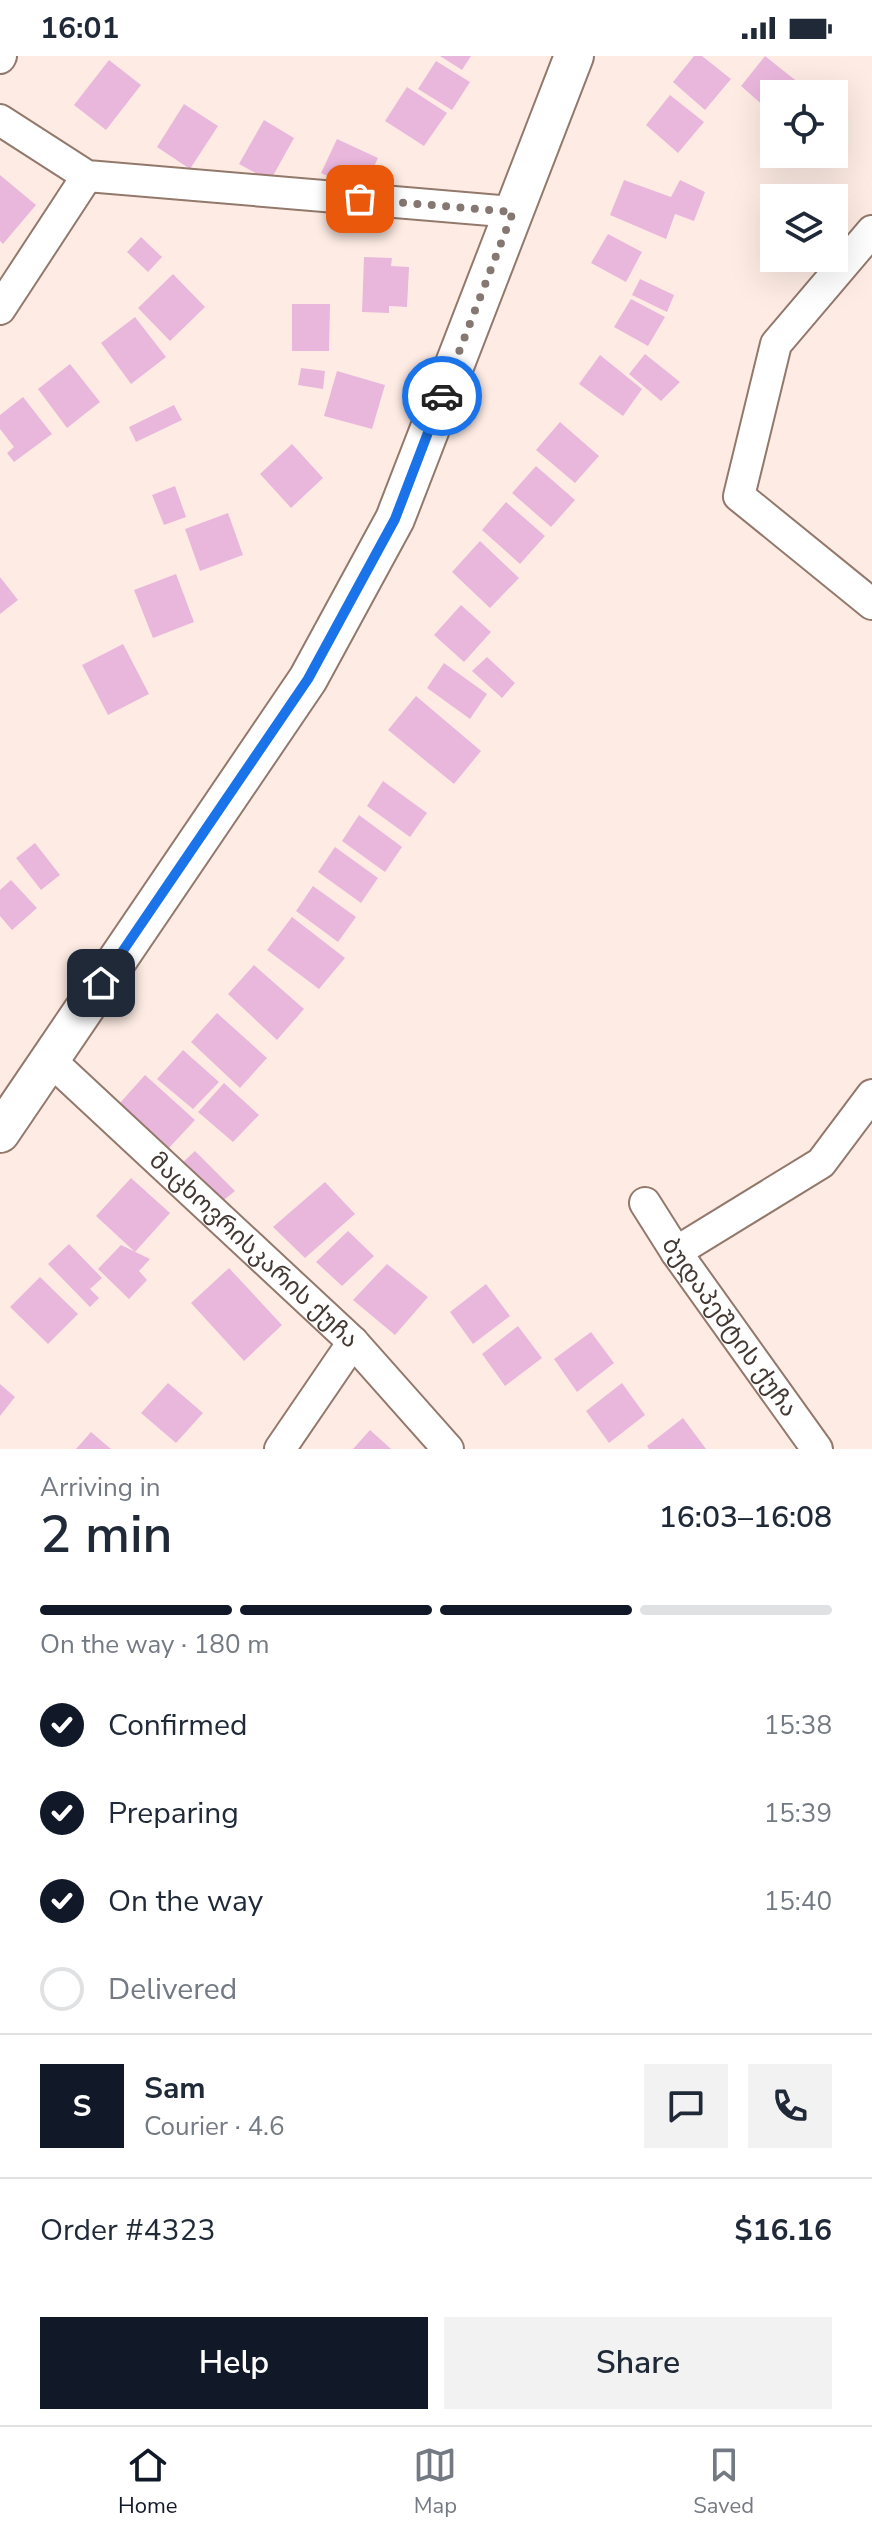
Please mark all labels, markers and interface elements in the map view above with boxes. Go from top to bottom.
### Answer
text: 16:01 [40,8,119,49]
map controls [760,80,848,272]
button: locate [760,80,848,168]
pin [326,165,394,233]
icon: bag [338,177,382,221]
button: layers [760,184,848,272]
courier [402,356,482,436]
icon: car [420,374,464,418]
pin [67,949,135,1017]
icon: home [79,961,123,1005]
street label: მაცხოვრისკარის ქუჩა [142,1144,365,1355]
street label: ბუდაპეშტის ქუჩა [654,1231,805,1423]
text: Arriving in [40,1470,161,1505]
text: 16:03–16:08 [659,1497,832,1538]
text: 2 min [40,1499,173,1570]
text: On the way · 180 m [40,1627,269,1662]
icon: check [40,1703,84,1747]
text: Confirmed [108,1705,248,1746]
text: 15:38 [764,1708,832,1743]
icon: check [40,1791,84,1835]
text: Preparing [108,1793,239,1834]
text: 15:39 [764,1796,832,1831]
icon: check [40,1879,84,1923]
text: On the way [108,1881,263,1922]
text: 15:40 [764,1884,832,1919]
text: Delivered [108,1969,237,2010]
button: chat [644,2064,728,2148]
button: phone [748,2064,832,2148]
text: Sam [144,2068,206,2109]
text: S [73,2086,91,2127]
text: Courier · 4.6 [144,2109,285,2144]
text: Order #4323 [40,2210,215,2251]
text: $16.16 [735,2210,832,2251]
button: Help [40,2317,428,2409]
button: Share [444,2317,832,2409]
tab: Home [118,2443,177,2521]
tab: Map [413,2443,457,2521]
tab: Saved [693,2443,754,2521]

